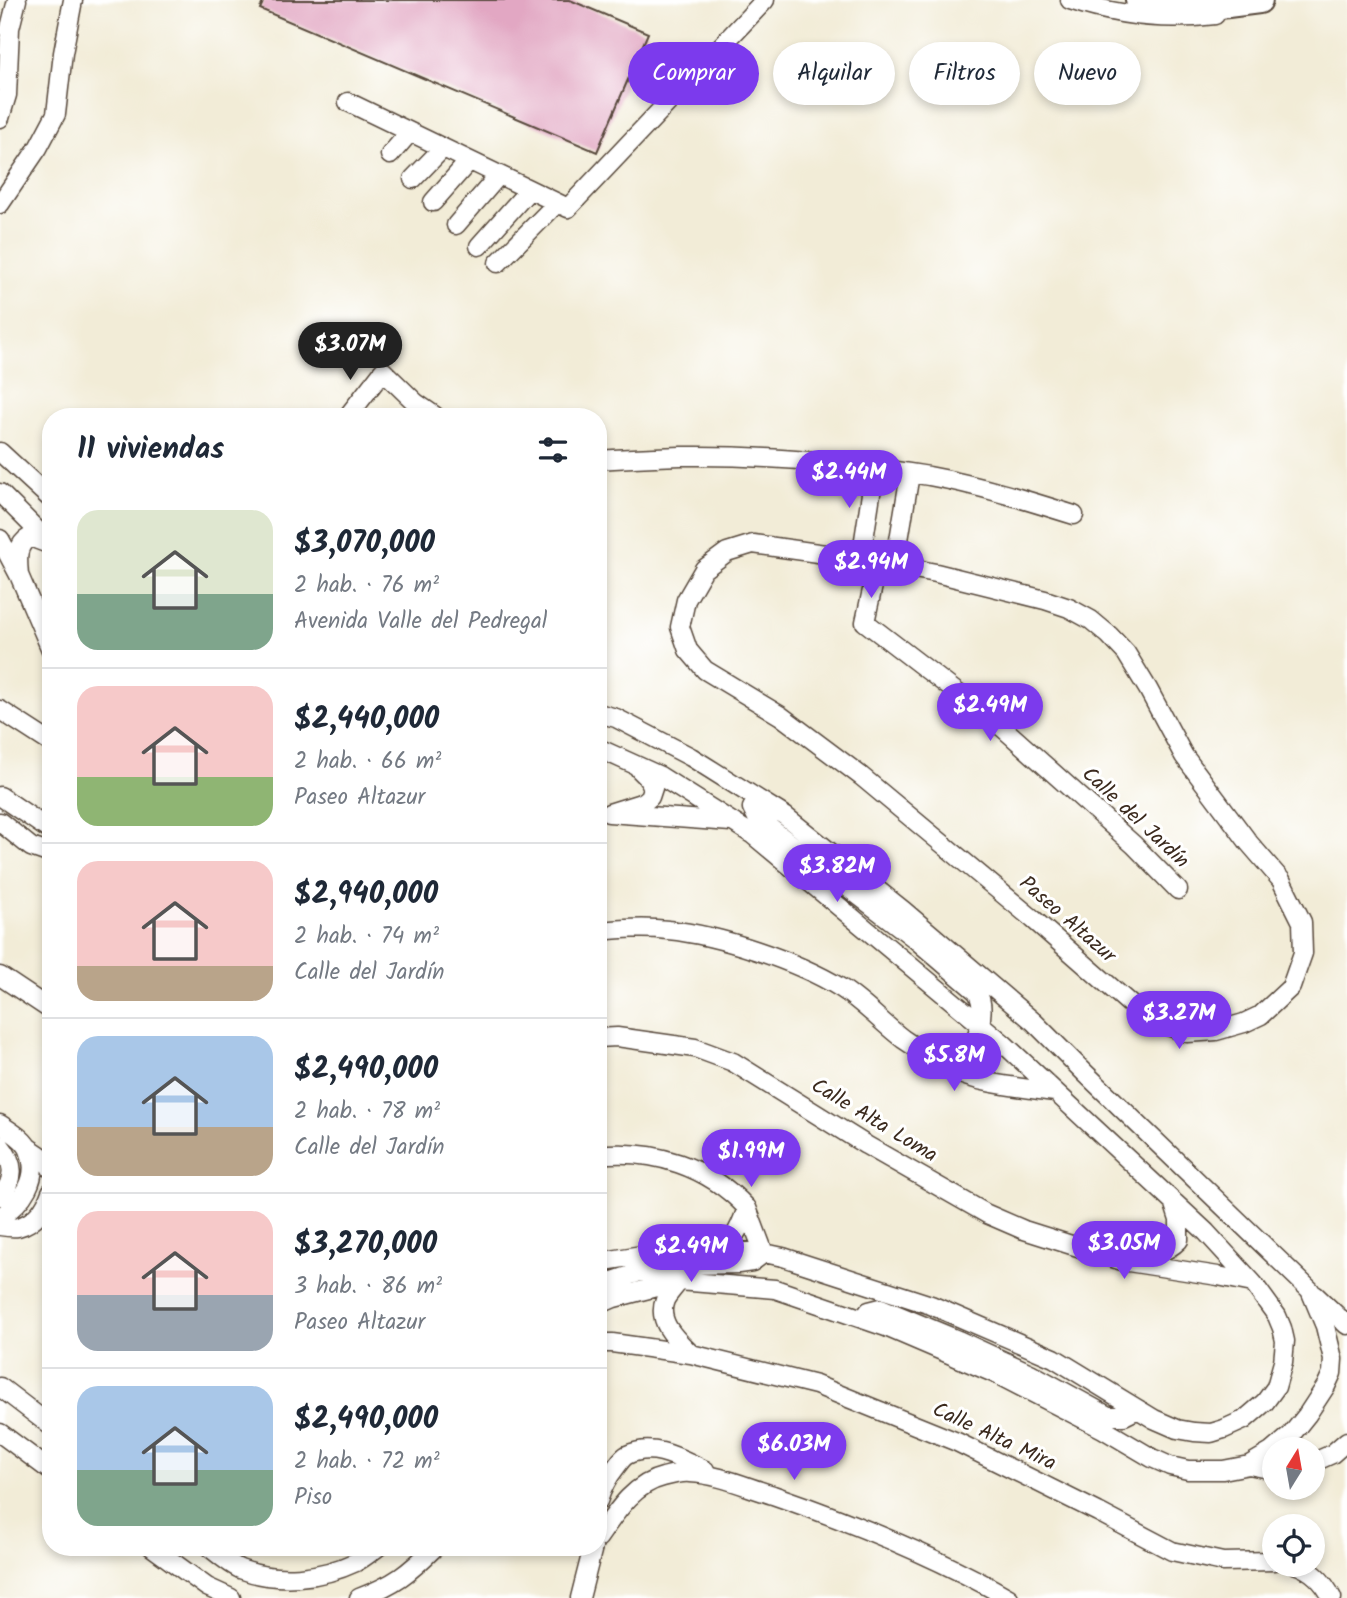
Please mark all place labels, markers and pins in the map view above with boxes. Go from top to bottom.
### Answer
pin: $3.07M [293,322,407,382]
pin: $2.44M [792,450,906,510]
pin: $2.94M [814,540,928,600]
pin: $2.49M [933,684,1047,743]
pin: $3.82M [780,844,894,904]
pin: $3.27M [1122,992,1236,1051]
pin: $5.8M [905,1034,1003,1093]
pin: $1.99M [694,1130,808,1189]
pin: $3.05M [1067,1222,1181,1281]
pin: $2.49M [634,1224,748,1284]
pin: $6.03M [737,1422,851,1482]

